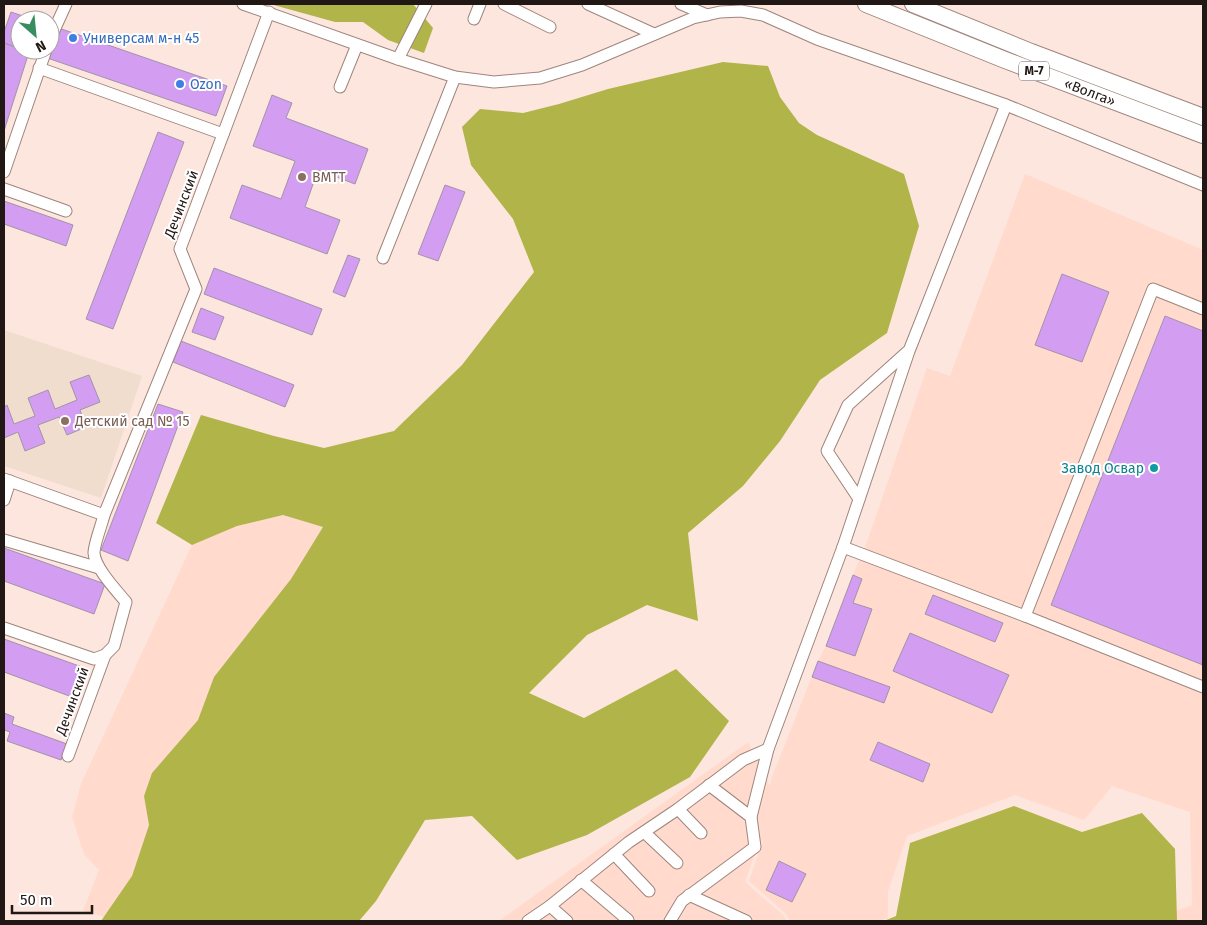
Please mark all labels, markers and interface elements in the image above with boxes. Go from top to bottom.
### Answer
north arrow [10,10,60,60]
place label: Универсам м-н 45 [83,30,199,47]
marker: Универсам м-н 45 [67,32,79,44]
text: N [33,36,49,56]
road number: М-7 [1019,61,1049,80]
street label: «Волга» [1062,75,1118,110]
place label: Ozon [190,76,222,93]
marker: Ozon [174,78,186,90]
street label: Дечинский [160,168,202,241]
place label: ВМТТ [312,169,346,186]
marker: ВМТТ [296,171,308,183]
place label: Детский сад № 15 [74,413,189,430]
marker: Детский сад № 15 [59,415,71,427]
place label: Завод Освар [1062,460,1144,477]
marker: Завод Освар [1148,462,1160,474]
street label: Дечинский [52,665,93,739]
scale bar [12,882,92,914]
text: 50 m [20,891,53,909]

